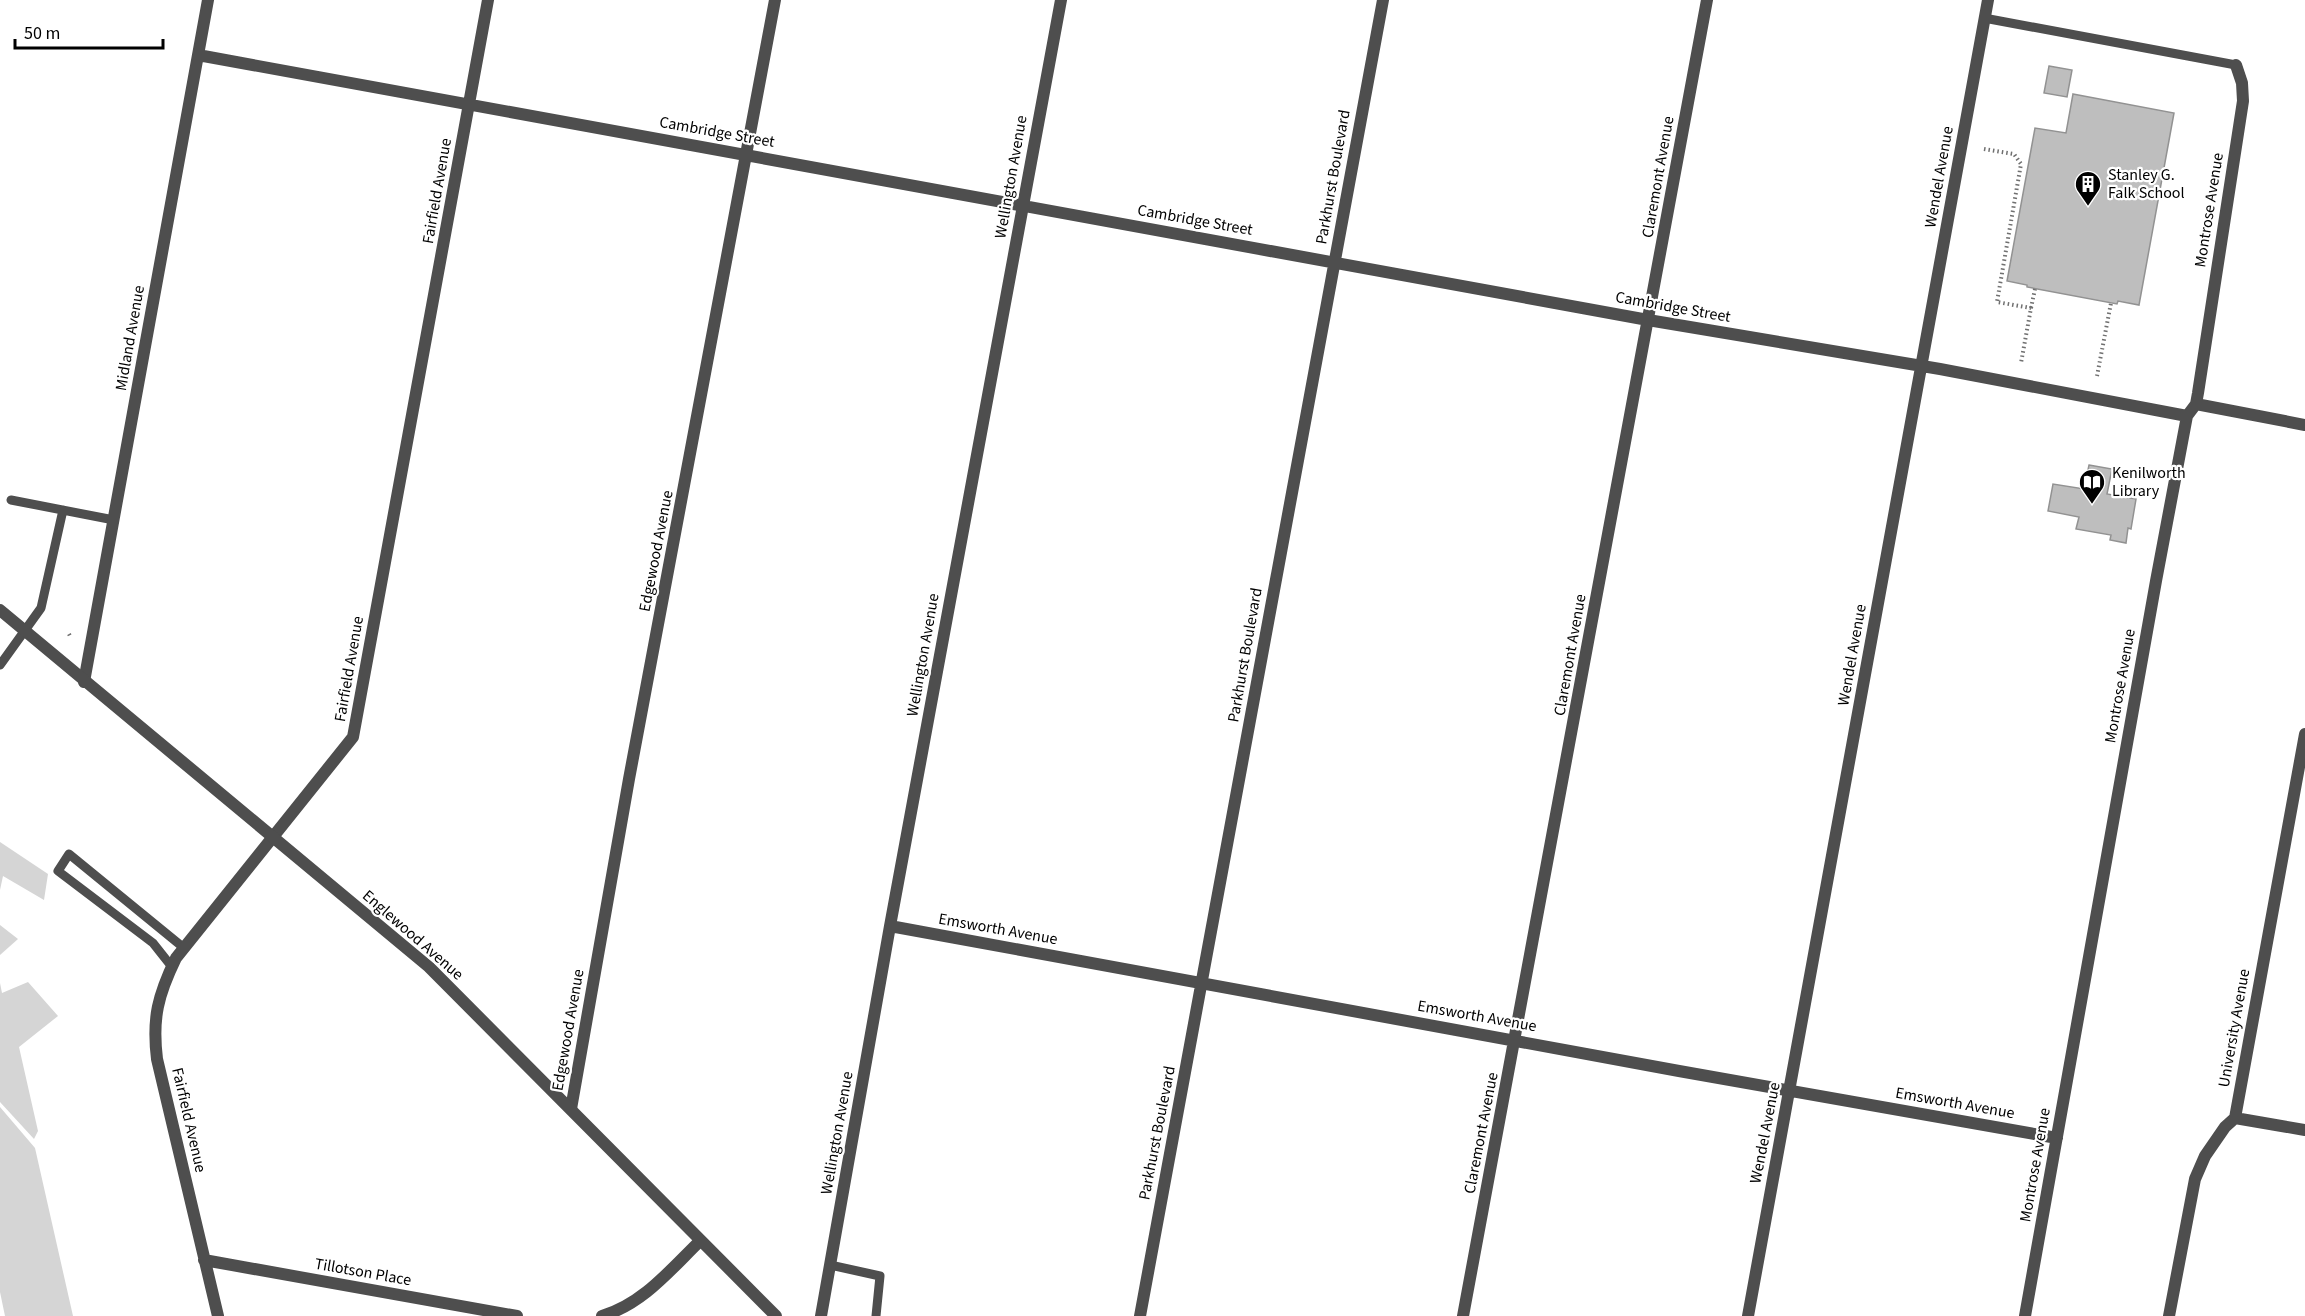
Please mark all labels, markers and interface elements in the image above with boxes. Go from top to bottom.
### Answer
scale bar [15,12,164,50]
text: 50 m [24,21,60,46]
street label: Parkhurst Boulevard [1310,108,1356,246]
street label: Cambridge Street [658,111,777,153]
street label: Wellington Avenue [989,114,1033,240]
street label: Claremont Avenue [1636,114,1680,240]
street label: Wendel Avenue [1919,124,1959,229]
street label: Fairfield Avenue [417,136,457,246]
street label: Montrose Avenue [2189,151,2229,269]
place label: Stanley G. Falk School [2108,164,2185,204]
building icon: Stanley G. Falk School [2073,169,2103,207]
street label: Cambridge Street [1136,199,1255,241]
street label: Midland Avenue [110,283,150,392]
street label: Cambridge Street [1614,286,1733,328]
place label: Kenilworth Library [2112,462,2186,502]
library icon: Kenilworth Library [2077,467,2107,505]
street label: Edgewood Avenue [633,488,679,614]
street label: Parkhurst Boulevard [1222,586,1268,724]
street label: Wellington Avenue [901,592,945,718]
street label: Claremont Avenue [1548,592,1592,718]
street label: Wendel Avenue [1832,602,1872,707]
street label: Fairfield Avenue [329,614,369,724]
street label: Montrose Avenue [2099,627,2141,745]
street label: Englewood Avenue [358,885,468,985]
street label: Emsworth Avenue [937,908,1059,950]
street label: Edgewood Avenue [546,967,590,1093]
street label: University Avenue [2213,967,2255,1089]
street label: Emsworth Avenue [1416,995,1538,1037]
street label: Parkhurst Boulevard [1133,1064,1181,1202]
street label: Fairfield Avenue [166,1065,212,1175]
street label: Wellington Avenue [815,1070,859,1196]
street label: Claremont Avenue [1458,1070,1504,1196]
street label: Wendel Avenue [1744,1080,1786,1185]
street label: Emsworth Avenue [1894,1082,2016,1124]
street label: Montrose Avenue [2014,1106,2056,1224]
street label: Tillotson Place [313,1253,413,1291]

